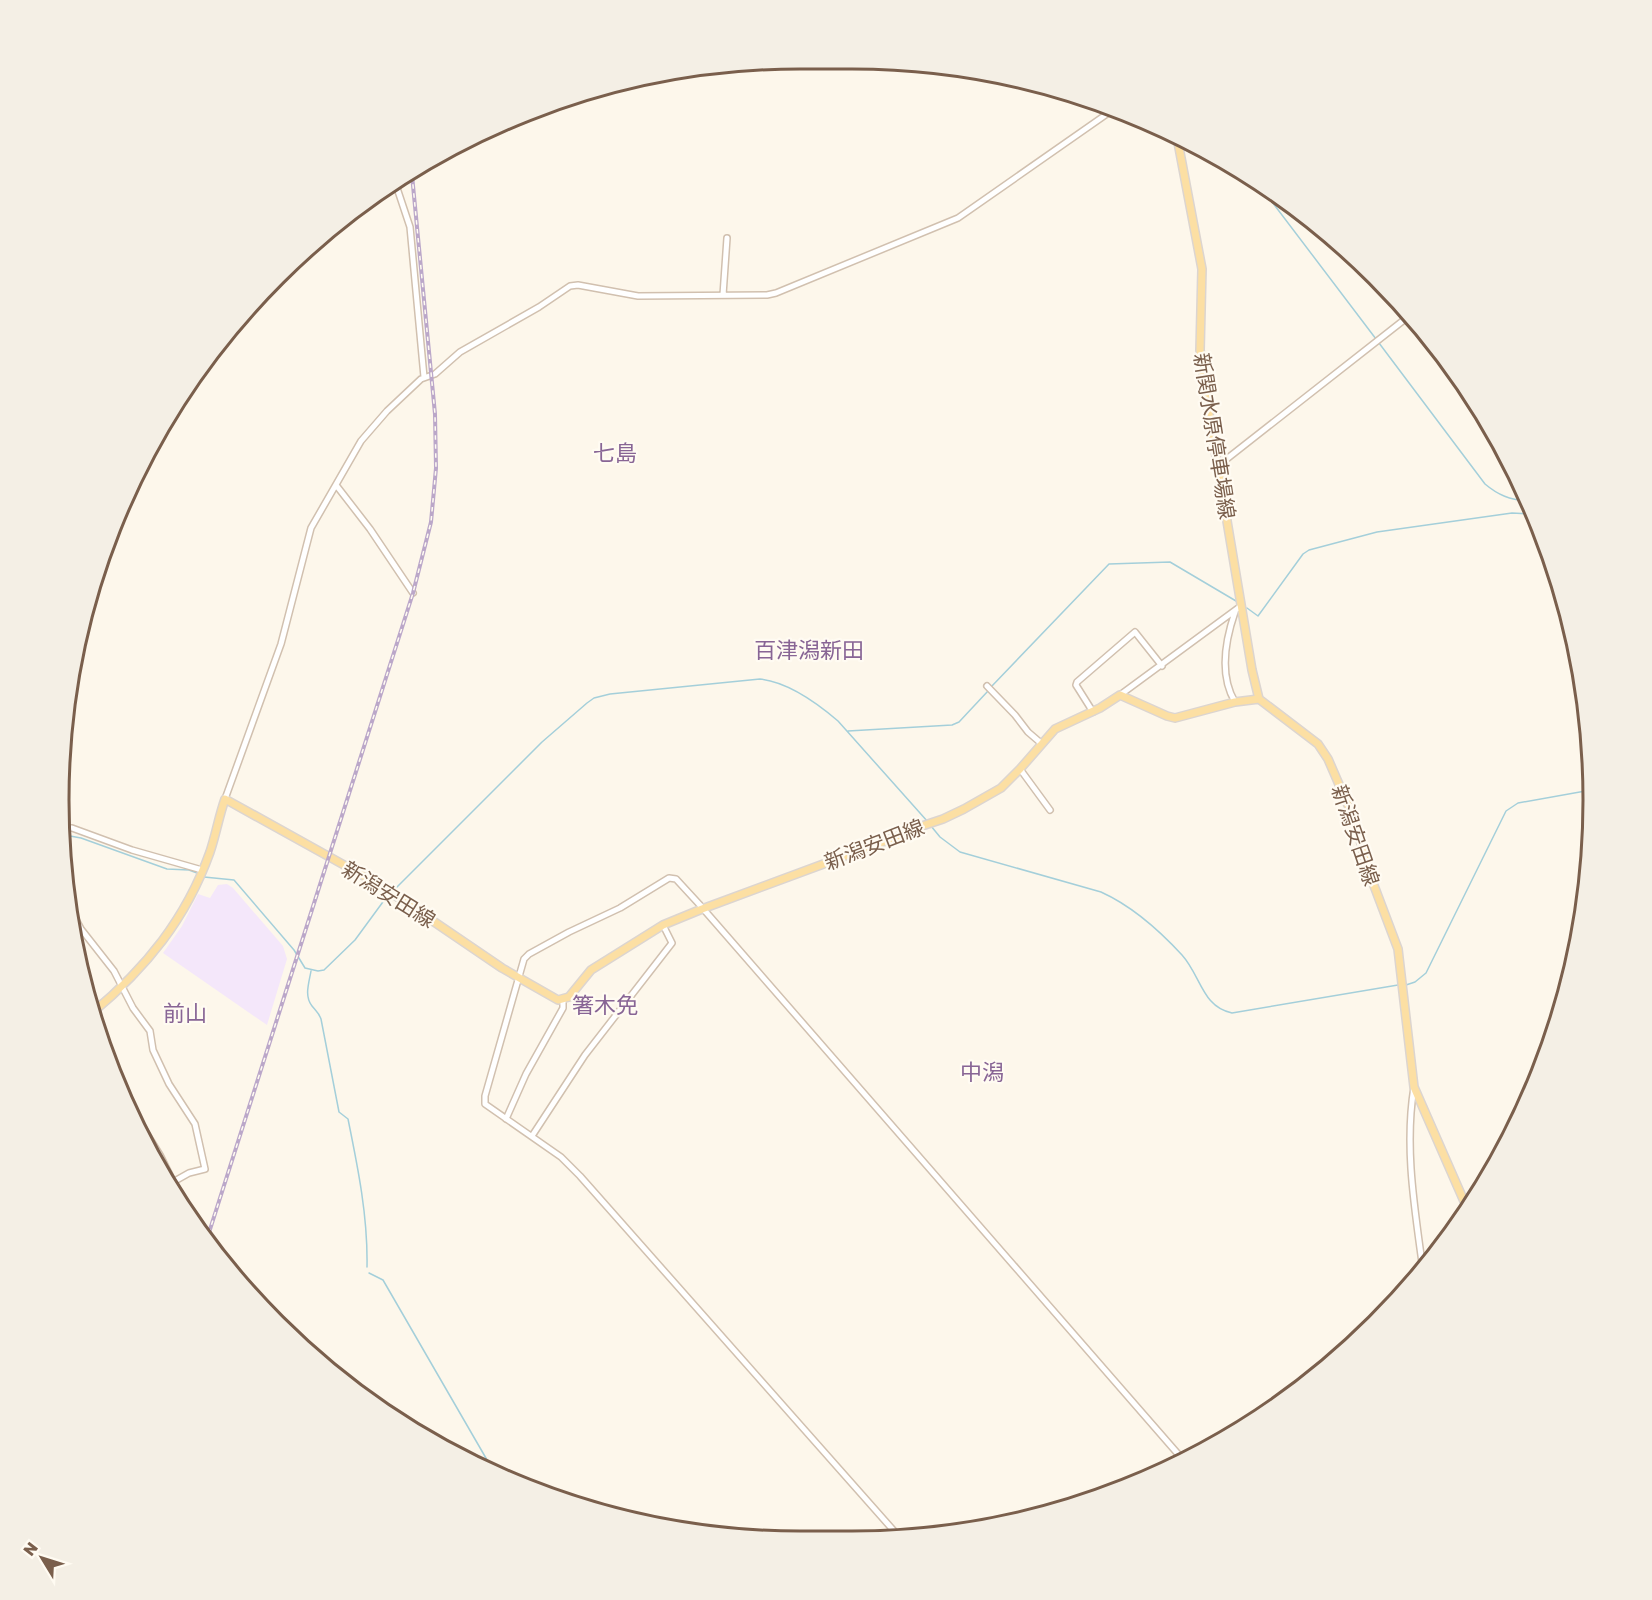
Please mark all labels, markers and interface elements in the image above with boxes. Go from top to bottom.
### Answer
street label: 新関水原停車場線 [1189,351,1241,521]
district label: 七島 [593,439,637,466]
district label: 百津潟新田 [754,636,864,663]
street label: 新潟安田線 [1327,781,1385,889]
street label: 新潟安田線 [820,813,928,875]
street label: 新潟安田線 [338,855,440,933]
district label: 箸木免 [572,991,638,1018]
district label: 前山 [163,999,207,1026]
district label: 中潟 [960,1058,1004,1085]
north arrow [12,1528,72,1588]
text: N [19,1538,42,1560]

